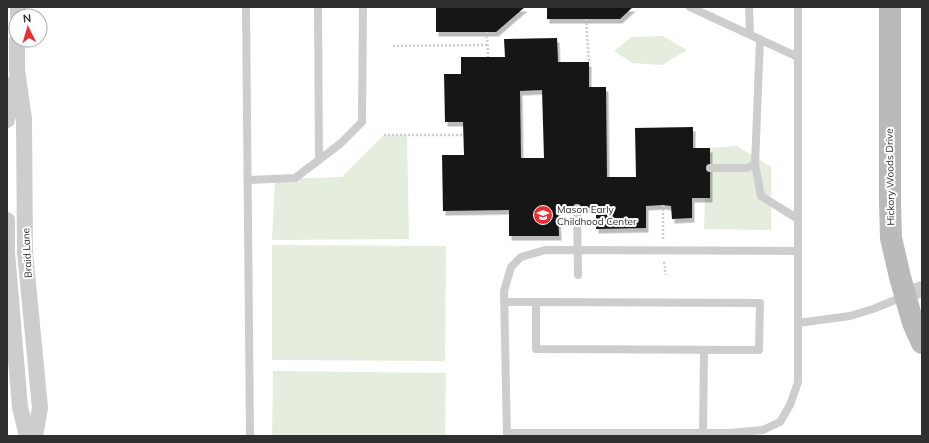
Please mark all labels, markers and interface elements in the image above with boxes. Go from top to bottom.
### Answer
north arrow [8,8,48,48]
text: N [22,11,32,25]
street label: Hickory Woods Drive [883,128,897,226]
place label: Mason Early Childhood Center [557,203,637,228]
school or university icon: Mason Early Childhood Center [532,204,554,226]
street label: Braid Lane [19,228,35,278]

